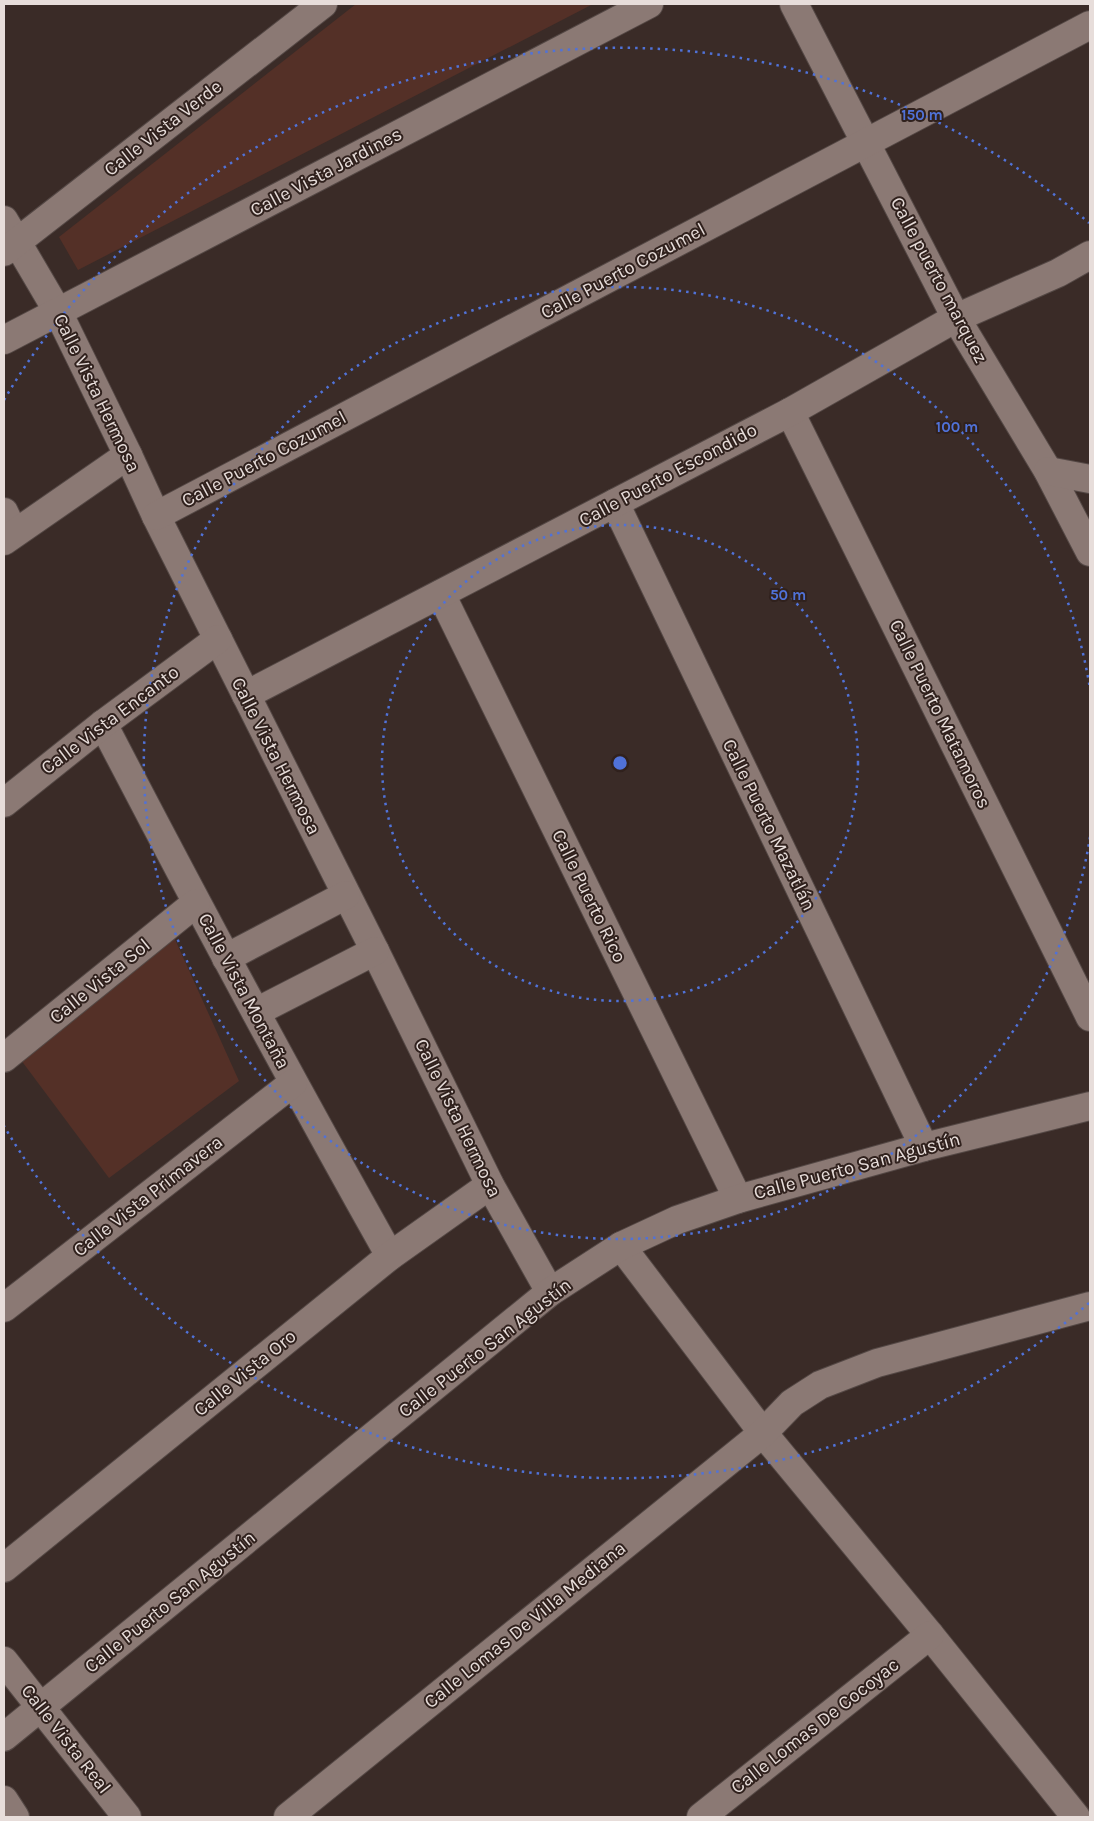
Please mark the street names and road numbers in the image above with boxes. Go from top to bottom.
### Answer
street label: Calle Vista Verde [100,75,226,181]
street label: Calle Vista Jardines [246,123,406,221]
street label: Calle puerto marquez [886,193,992,367]
street label: Calle Puerto Cozumel [537,218,709,324]
street label: Calle Vista Hermosa [49,310,145,476]
street label: Calle Puerto Cozumel [178,406,350,512]
street label: Calle Puerto Escondido [575,419,761,531]
street label: Calle Puerto Matamoros [885,616,995,812]
street label: Calle Vista Encanto [37,661,183,779]
street label: Calle Vista Hermosa [227,674,325,838]
street label: Calle Puerto Mazatlán [718,736,820,914]
street label: Calle Puerto Rico [547,826,631,966]
street label: Calle Vista Montaña [194,909,294,1073]
street label: Calle Vista Sol [45,934,155,1028]
street label: Calle Vista Hermosa [410,1035,506,1201]
street label: Calle Puerto San Agustín [751,1128,963,1204]
street label: Calle Vista Primavera [69,1131,227,1261]
street label: Calle Puerto San Agustín [394,1274,576,1422]
street label: Calle Vista Oro [190,1325,300,1421]
street label: Calle Puerto San Agustín [80,1526,260,1678]
street label: Calle Lomas De Villa Mediana [420,1537,630,1713]
street label: Calle Lomas De Cocoyac [727,1654,903,1798]
street label: Calle Vista Real [17,1680,115,1798]

